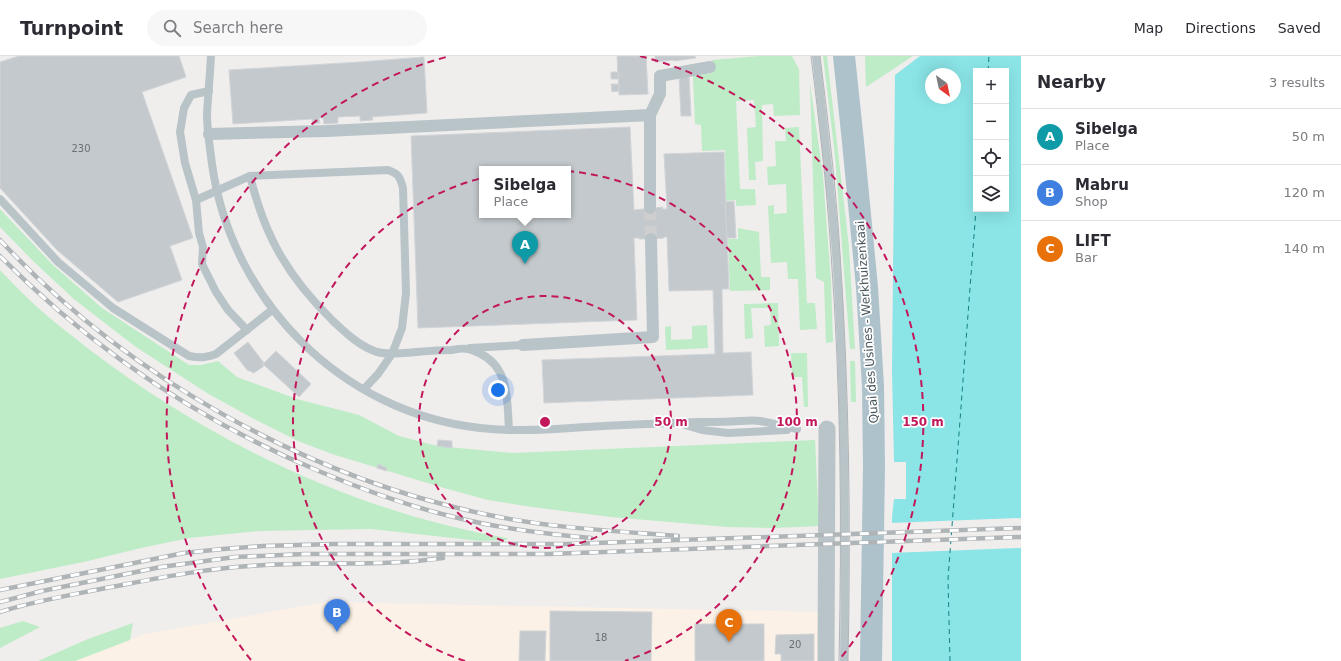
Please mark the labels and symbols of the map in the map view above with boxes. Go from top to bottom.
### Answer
north arrow [925,68,961,104]
house number: 230 [71,143,91,154]
street label: Quai des Usines - Werkhuizenkaai [853,220,881,424]
pin: A [512,231,538,264]
your location [488,380,508,400]
centre of rings [538,415,552,429]
text: 50 m [654,415,688,429]
text: 100 m [776,415,818,429]
text: 150 m [902,415,944,429]
pin: B [324,599,350,632]
pin: C [716,609,742,642]
house number: 18 [595,632,607,643]
house number: 20 [789,639,801,650]

